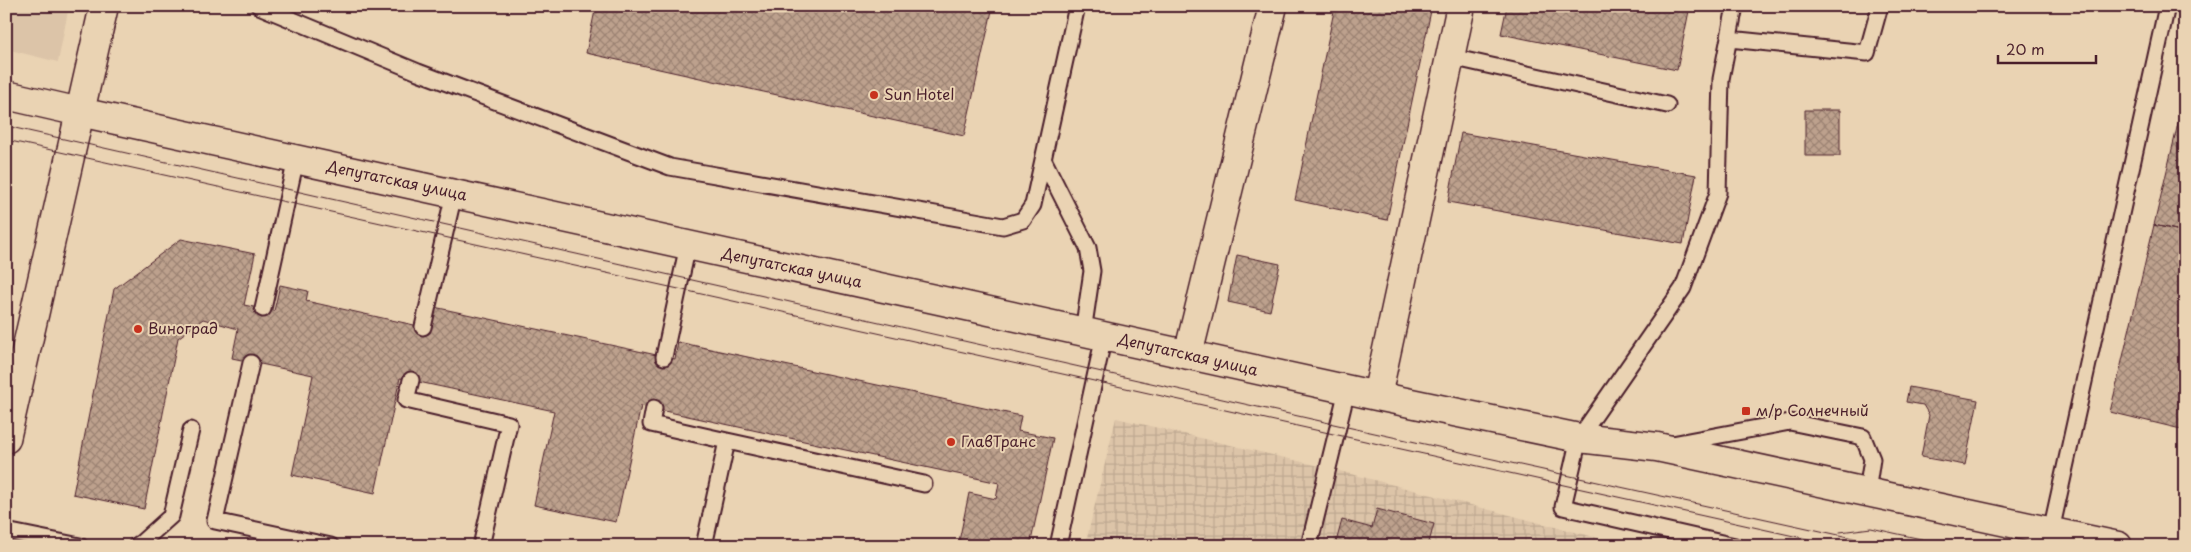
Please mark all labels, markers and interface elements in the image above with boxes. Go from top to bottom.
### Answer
scale bar [1998,32,2096,64]
text: 20 m [2006,37,2045,60]
place label: Sun Hotel [884,82,954,105]
marker: Sun Hotel [868,89,880,101]
street label: Депутатская улица [324,153,470,206]
street label: Депутатская улица [719,240,865,293]
place label: Виноград [148,316,218,339]
marker: Виноград [132,323,144,335]
street label: Депутатская улица [1115,326,1261,381]
place label: м/р Солнечный [1756,398,1869,421]
marker: м/р Солнечный [1740,405,1752,417]
place label: ГлавТранс [961,429,1036,452]
marker: ГлавТранс [945,436,957,448]

